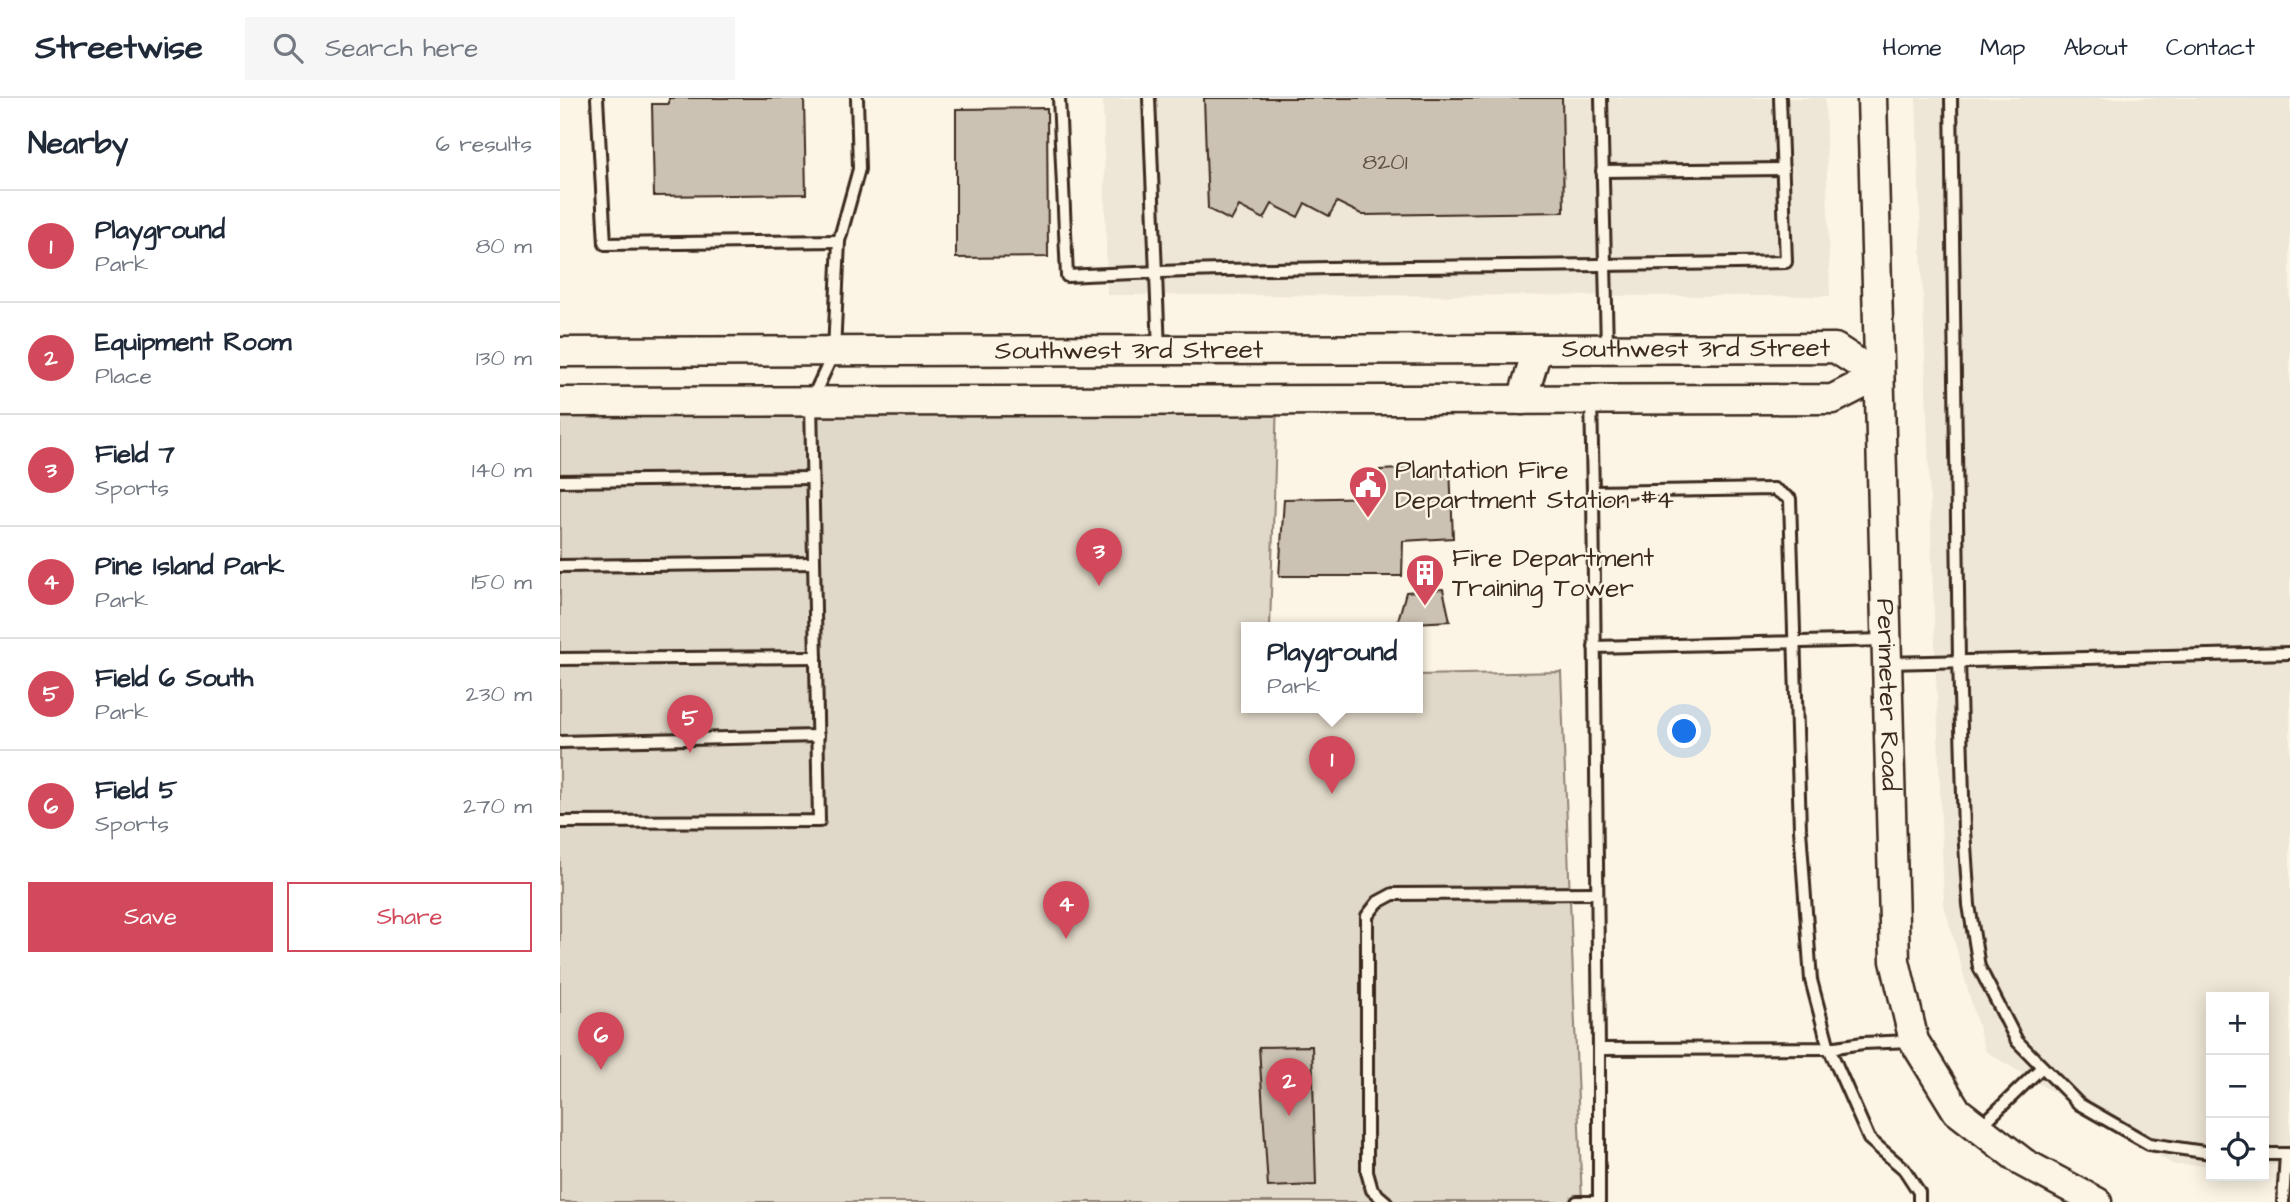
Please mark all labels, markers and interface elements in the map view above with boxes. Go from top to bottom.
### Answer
search box [245,17,735,80]
text: Streetwise [35,25,203,71]
icon: search [269,29,307,67]
text: Search here [325,30,478,66]
text: Home [1882,31,1942,65]
text: Map [1980,31,2025,65]
text: About [2063,31,2128,65]
text: Contact [2166,31,2255,65]
text: Nearby [28,123,128,165]
text: 6 results [436,128,532,160]
house number: 8201 [1362,146,1408,178]
text: Playground [95,212,225,248]
text: 1 [50,230,52,262]
text: 80 m [475,230,532,262]
text: Park [95,248,148,280]
text: Equipment Room [95,324,292,360]
street label: Southwest 3rd Street [1562,330,1831,367]
street label: Southwest 3rd Street [995,332,1264,369]
text: 2 [44,342,58,374]
text: 130 m [476,342,532,374]
text: Place [95,360,152,392]
text: Field 7 [95,436,175,472]
place label: Plantation Fire Department Station #4 [1395,452,1674,518]
text: 3 [45,454,57,486]
text: 140 m [472,454,532,486]
public building icon: Plantation Fire Department Station #4 [1347,464,1389,519]
text: Sports [95,472,169,504]
pin: 3 [1076,528,1122,586]
place label: Fire Department Training Tower [1452,540,1655,608]
text: Pine Island Park [95,548,284,584]
building icon: Fire Department Training Tower [1404,552,1446,607]
text: 4 [43,566,59,598]
text: 150 m [471,566,532,598]
text: Park [95,584,148,616]
street label: Perimeter Road [1867,598,1908,791]
popup [1241,622,1423,713]
text: Playground [1267,634,1397,670]
text: Field 6 South [95,660,253,696]
text: Park [1267,670,1320,702]
text: 5 [43,678,59,710]
text: 230 m [466,678,532,710]
pin: 5 [667,695,713,753]
text: Park [95,696,148,728]
your location [1667,714,1701,748]
pin: 1 [1309,736,1355,794]
text: Field 5 [95,772,177,808]
text: 6 [44,790,58,822]
text: 270 m [463,790,532,822]
text: Sports [95,808,169,840]
pin: 4 [1043,881,1089,939]
button: Save [28,882,273,952]
button: Share [287,882,532,952]
map controls [2206,992,2269,1181]
button: + [2206,992,2269,1055]
pin: 6 [578,1012,624,1070]
button: − [2206,1055,2269,1118]
pin: 2 [1266,1058,1312,1116]
button: locate [2206,1118,2269,1181]

